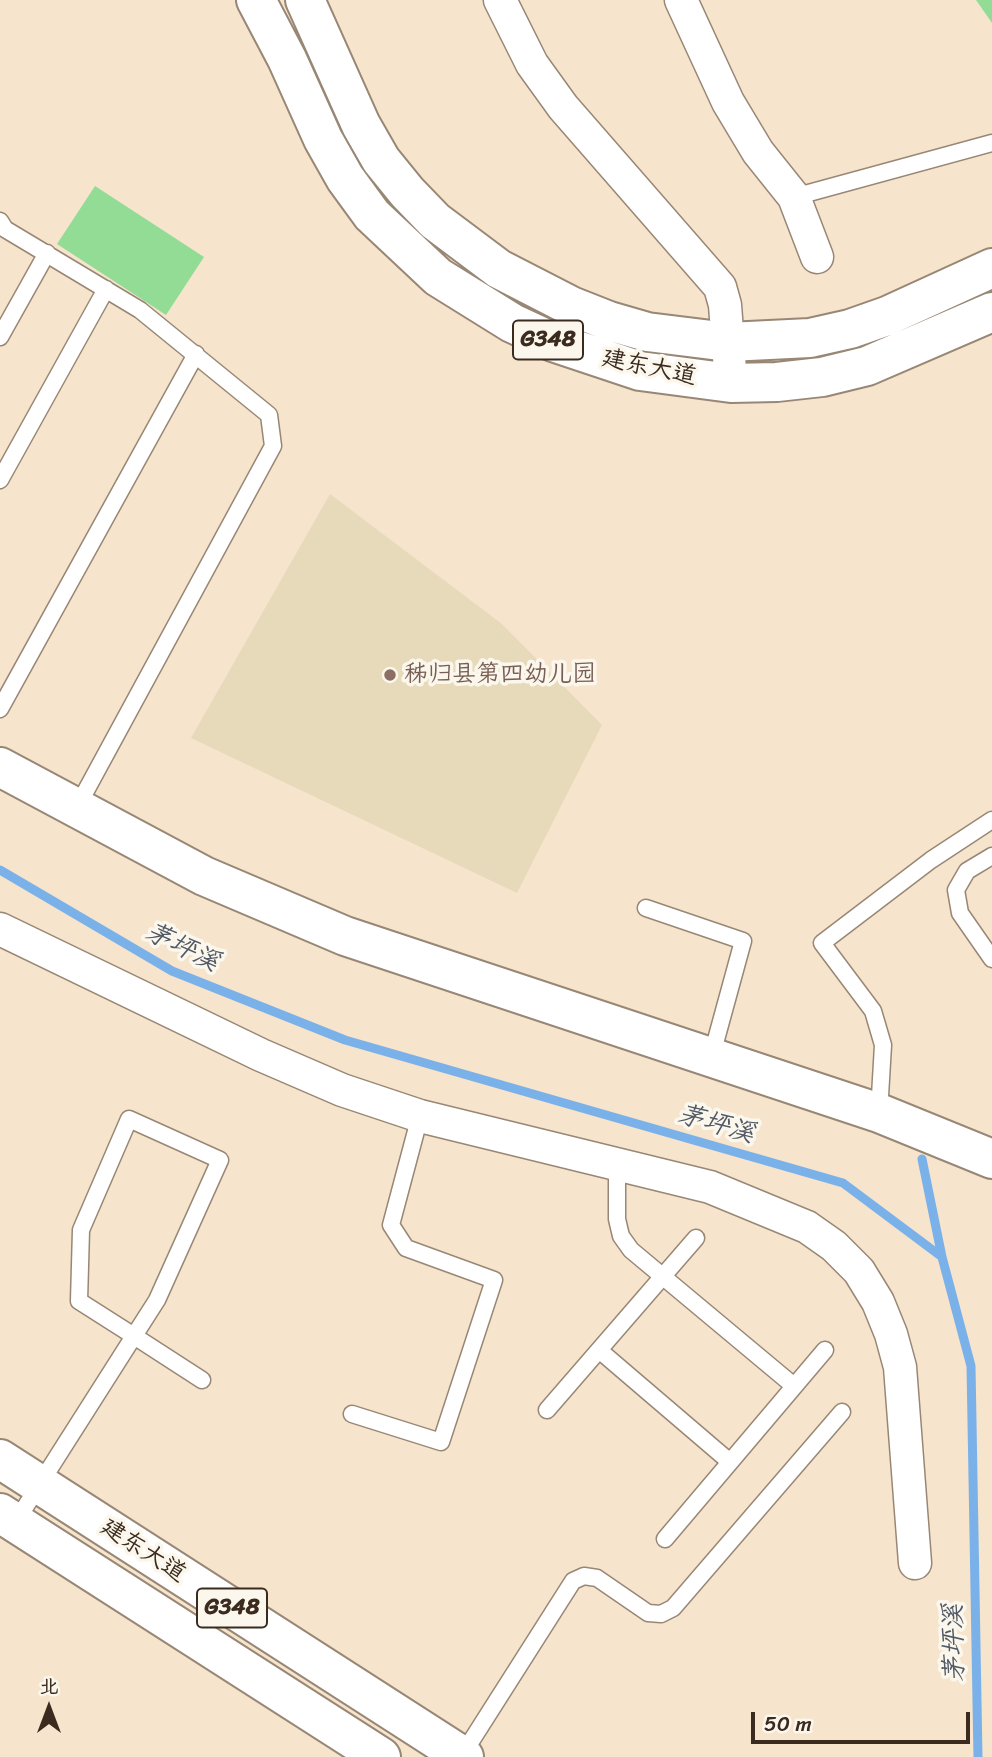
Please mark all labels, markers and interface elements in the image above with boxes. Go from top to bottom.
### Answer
road number: G348 [513,320,583,360]
street label: 建东大道 [599,344,699,392]
place label: 秭归县第四幼儿园 [404,661,596,689]
marker: 秭归县第四幼儿园 [382,667,398,683]
water label: 茅坪溪 [140,917,224,979]
water label: 茅坪溪 [674,1099,758,1151]
street label: 建东大道 [95,1513,191,1589]
road number: G348 [197,1588,267,1628]
water label: 茅坪溪 [939,1604,971,1682]
text: 北 [39,1670,59,1703]
north arrow [14,1673,84,1743]
scale bar [754,1698,973,1742]
text: 50 m [764,1705,812,1743]

